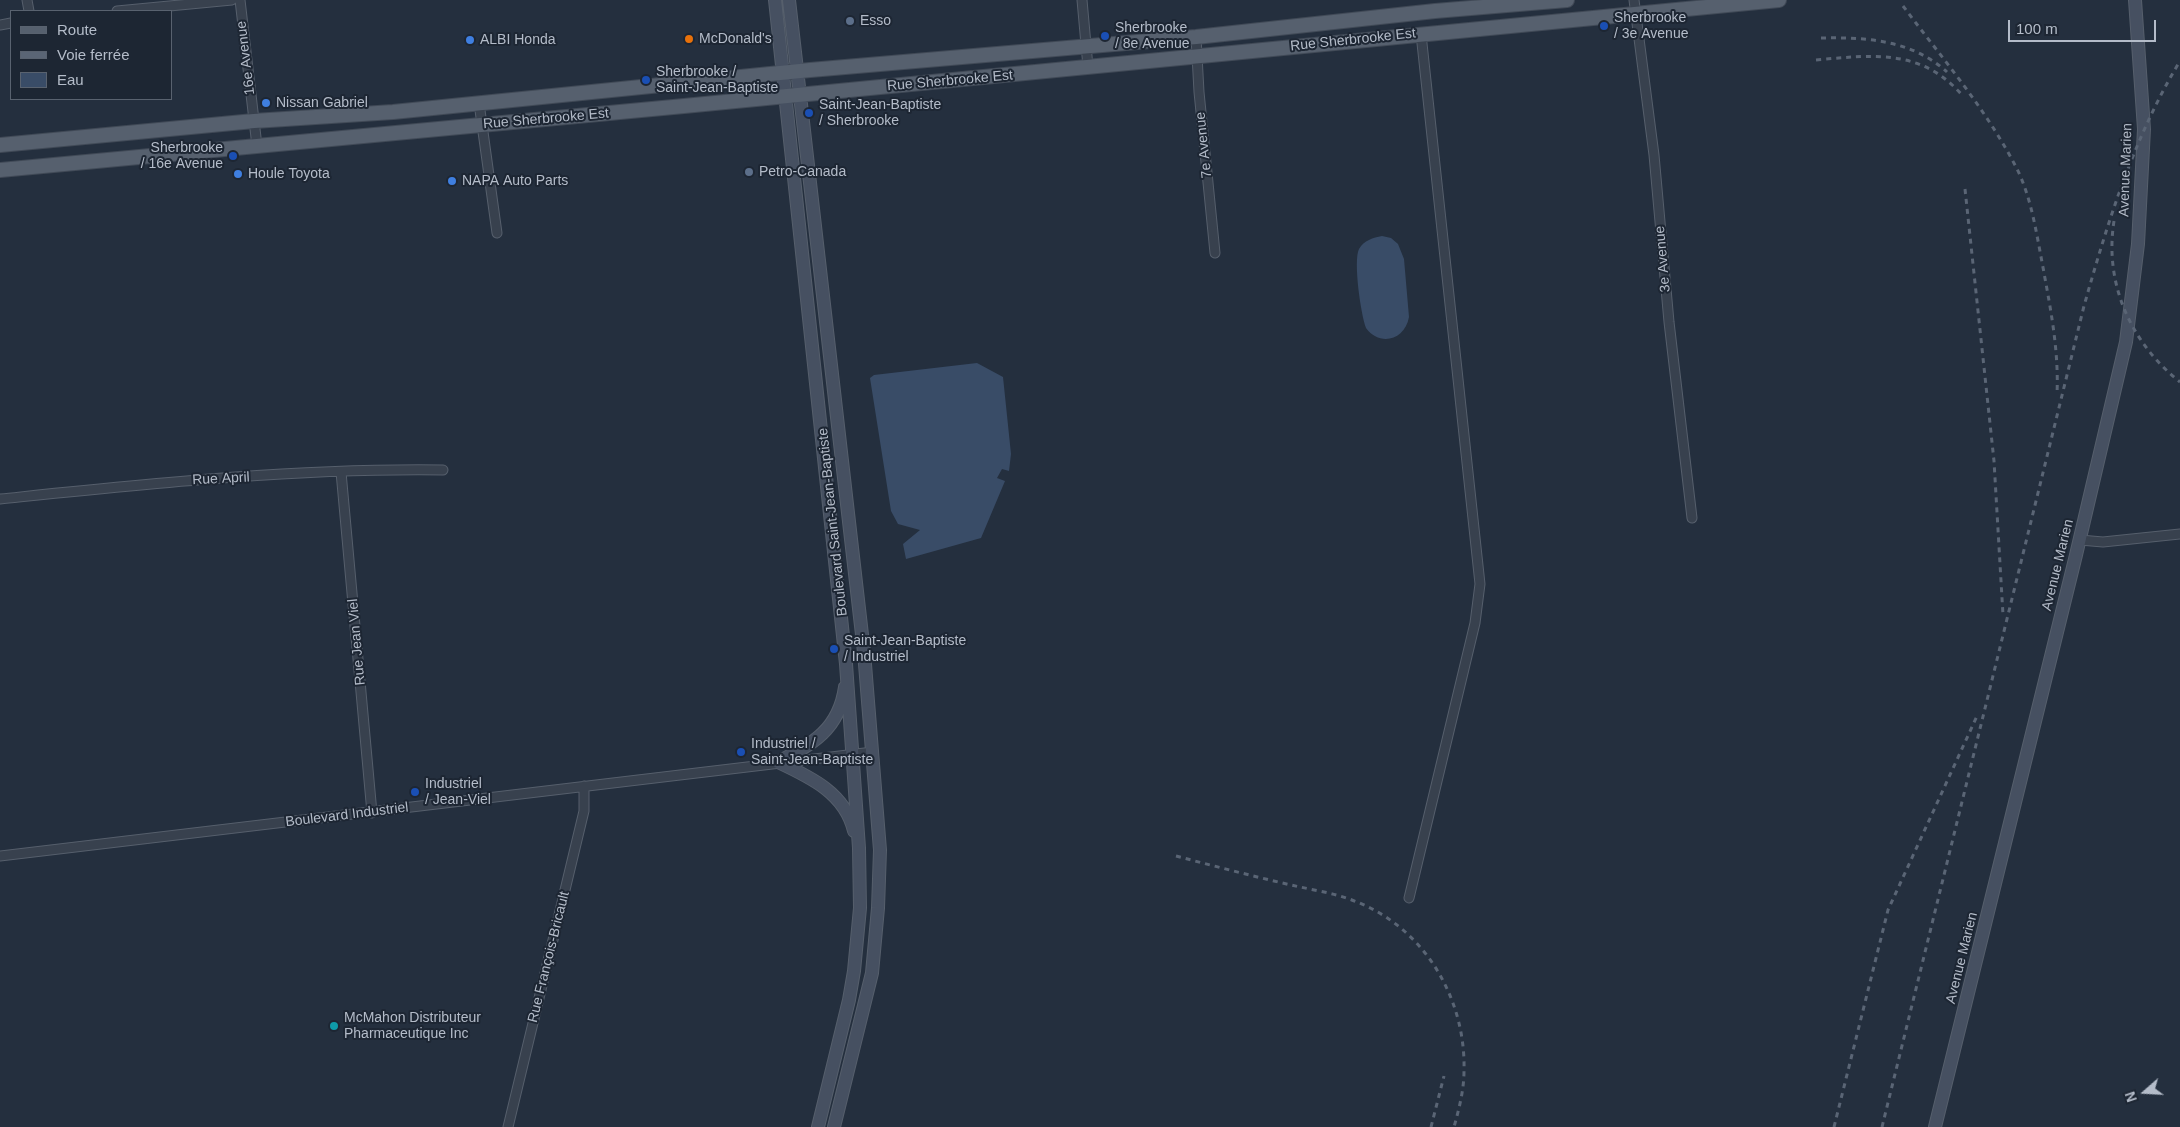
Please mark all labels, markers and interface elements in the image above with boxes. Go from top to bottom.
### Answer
legend [10,10,172,100]
place label: Sherbrooke / 3e Avenue [1614,10,1688,42]
scale bar [2010,10,2158,42]
place label: Esso [860,13,891,29]
marker: Esso [844,15,856,27]
street label: 16e Avenue [233,20,259,96]
place label: Sherbrooke / 8e Avenue [1115,20,1189,52]
marker: Sherbrooke / 3e Avenue [1598,20,1610,32]
text: 100 m [2016,20,2058,37]
text: Route [57,21,97,38]
street label: Rue Sherbrooke Est [1289,25,1417,55]
marker: Sherbrooke / 8e Avenue [1099,30,1111,42]
place label: McDonald's [699,31,772,47]
place label: ALBI Honda [480,32,555,48]
marker: McDonald's [683,33,695,45]
marker: ALBI Honda [464,34,476,46]
text: Voie ferrée [57,46,130,63]
place label: Sherbrooke / Saint-Jean-Baptiste [656,64,778,96]
street label: Rue Sherbrooke Est [886,67,1014,95]
text: Eau [57,71,84,88]
marker: Sherbrooke / Saint-Jean-Baptiste [640,74,652,86]
place label: Nissan Gabriel [276,95,368,111]
marker: Nissan Gabriel [260,97,272,109]
place label: Saint-Jean-Baptiste / Sherbrooke [819,97,941,130]
street label: Rue Sherbrooke Est [482,105,610,133]
marker: Saint-Jean-Baptiste / Sherbrooke [803,107,815,119]
street label: 7e Avenue [1192,111,1216,179]
street label: Avenue Marien [2116,123,2136,217]
place label: Sherbrooke / 16e Avenue [141,140,223,172]
marker: Sherbrooke / 16e Avenue [227,150,239,162]
place label: Petro-Canada [759,164,846,180]
place label: Houle Toyota [248,166,330,182]
marker: Petro-Canada [743,166,755,178]
marker: Houle Toyota [232,168,244,180]
place label: NAPA Auto Parts [462,173,568,189]
marker: NAPA Auto Parts [446,175,458,187]
street label: 3e Avenue [1652,225,1674,293]
street label: Boulevard Saint-Jean-Baptiste [815,427,851,617]
street label: Rue April [192,469,250,489]
street label: Avenue Marien [2038,517,2078,613]
street label: Rue Jean Viel [345,598,369,686]
place label: Saint-Jean-Baptiste / Industriel [844,633,966,666]
marker: Saint-Jean-Baptiste / Industriel [828,643,840,655]
place label: Industriel / Saint-Jean-Baptiste [751,736,873,769]
marker: Industriel / Saint-Jean-Baptiste [735,746,747,758]
place label: Industriel / Jean-Viel [425,776,491,809]
marker: Industriel / Jean-Viel [409,786,421,798]
street label: Boulevard Industriel [285,799,409,831]
street label: Rue François-Bricault [525,890,573,1024]
street label: Avenue Marien [1942,910,1982,1006]
place label: McMahon Distributeur Pharmaceutique Inc [344,1010,481,1042]
marker: McMahon Distributeur Pharmaceutique Inc [328,1020,340,1032]
north arrow [2120,1067,2170,1117]
text: N [2122,1089,2140,1104]

